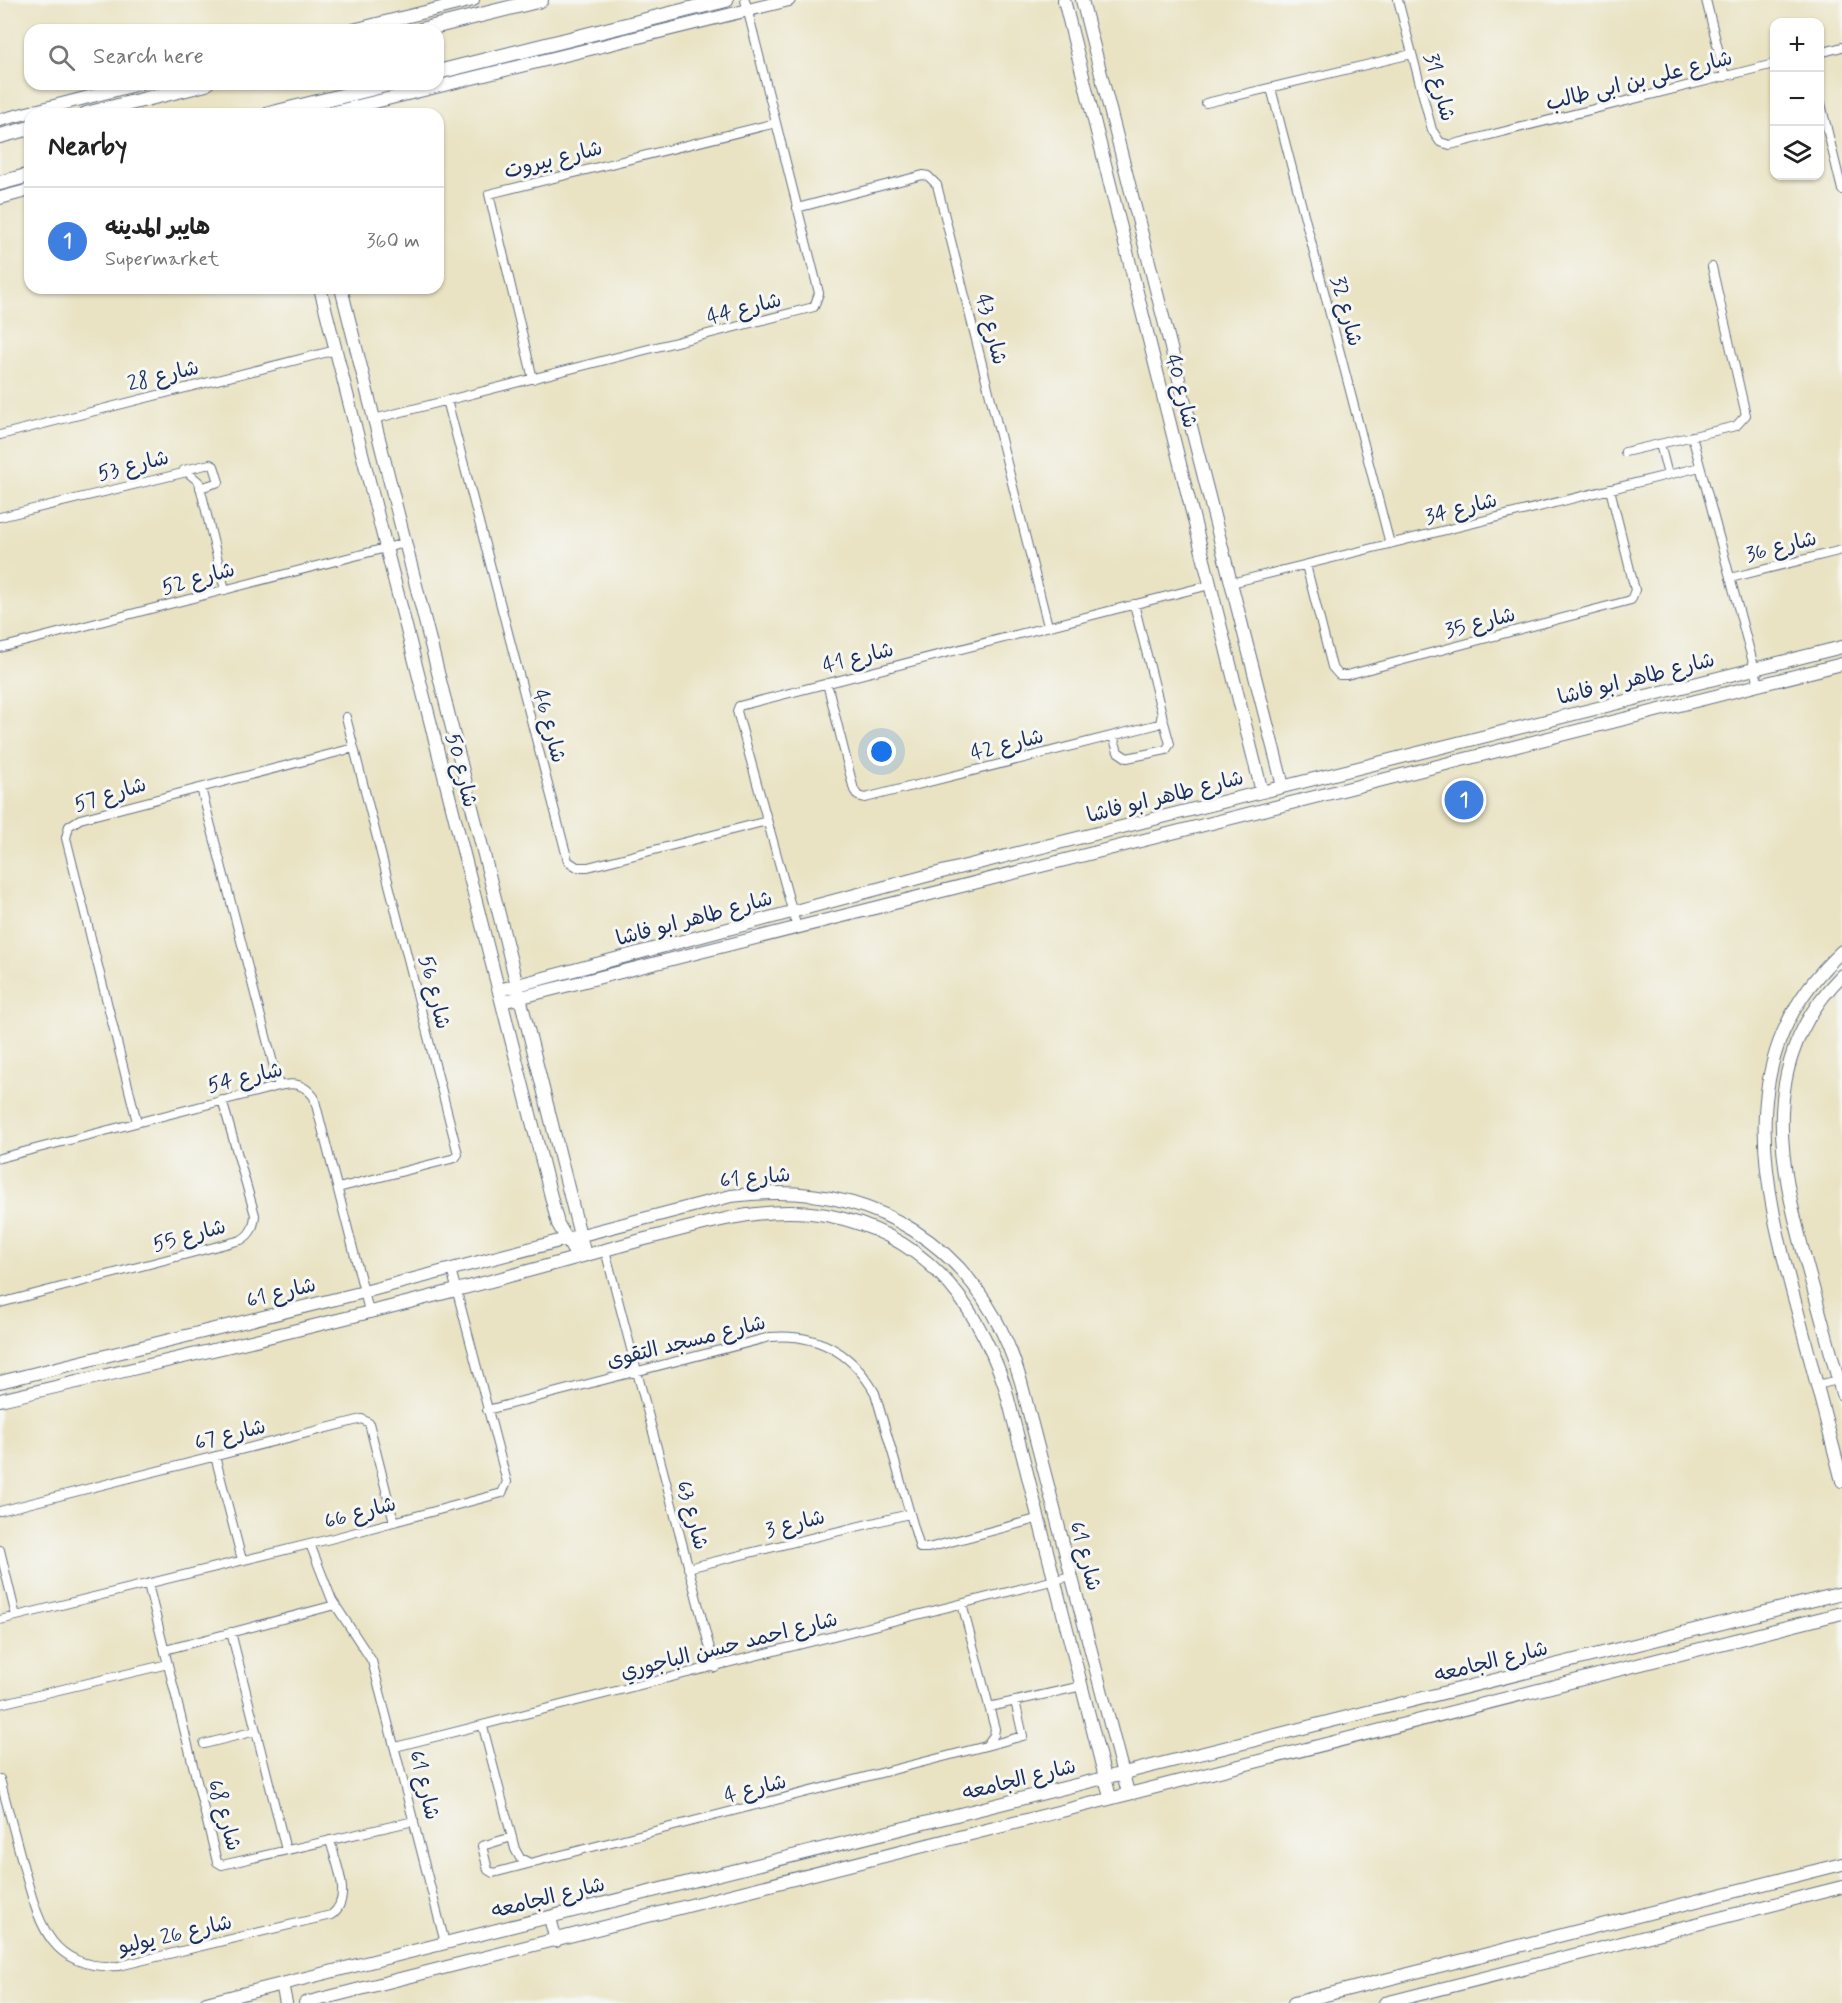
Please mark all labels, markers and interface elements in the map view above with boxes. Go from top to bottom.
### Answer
map controls [1770,18,1824,180]
button: + [1770,18,1824,72]
search box [24,24,444,90]
icon: search [45,41,78,74]
text: Search here [93,43,204,71]
street label: شارع على بن ابى طالب [1543,44,1735,118]
street label: شارع 31 [1416,50,1462,125]
button: − [1770,72,1824,126]
button: layers [1770,126,1824,180]
text: Nearby [48,130,127,164]
street label: شارع بيروت [501,134,605,186]
text: هايبر المدينه [105,214,210,242]
text: 1 [63,228,72,255]
text: 360 m [367,228,420,255]
text: Supermarket [105,246,219,273]
street label: شارع 32 [1323,273,1369,350]
street label: شارع 44 [704,286,785,332]
street label: شارع 43 [969,291,1013,368]
street label: شارع 40 [1158,351,1204,431]
street label: شارع 28 [124,354,202,398]
street label: شارع 53 [95,444,172,488]
street label: شارع 34 [1422,487,1500,531]
street label: شارع 36 [1743,525,1820,569]
street label: شارع 52 [158,556,238,602]
street label: شارع 35 [1442,601,1518,645]
street label: شارع 41 [820,636,897,680]
street label: شارع طاهر ابو فاشا [1555,646,1718,712]
street label: شارع 46 [526,686,572,766]
street label: شارع 42 [968,722,1047,768]
street label: شارع 50 [438,730,484,810]
your location [867,737,896,766]
street label: شارع طاهر ابو فاشا [1084,764,1247,830]
street label: شارع 57 [71,771,150,819]
pin: 1 [1444,778,1484,822]
street label: شارع طاهر ابو فاشا [613,885,776,953]
street label: شارع 56 [411,952,457,1032]
street label: شارع 54 [205,1056,286,1100]
street label: شارع 61 [719,1161,792,1195]
street label: شارع 55 [149,1213,229,1259]
street label: شارع 61 [243,1271,319,1315]
street label: شارع مسجد التقوى [604,1309,769,1375]
street label: شارع 67 [192,1413,269,1457]
street label: شارع 63 [669,1477,715,1553]
street label: شارع 66 [321,1490,399,1536]
street label: شارع 3 [762,1503,828,1545]
street label: شارع 61 [1062,1518,1108,1594]
street label: شارع احمد حسن الباجوري [618,1605,841,1687]
street label: شارع الجامعه [1431,1634,1551,1690]
street label: شارع 61 [402,1747,446,1823]
street label: شارع الجامعه [959,1752,1079,1808]
street label: شارع 4 [721,1768,789,1810]
street label: شارع 68 [200,1776,248,1854]
street label: شارع الجامعه [488,1870,608,1926]
street label: شارع 26 يوليو [115,1908,235,1962]

